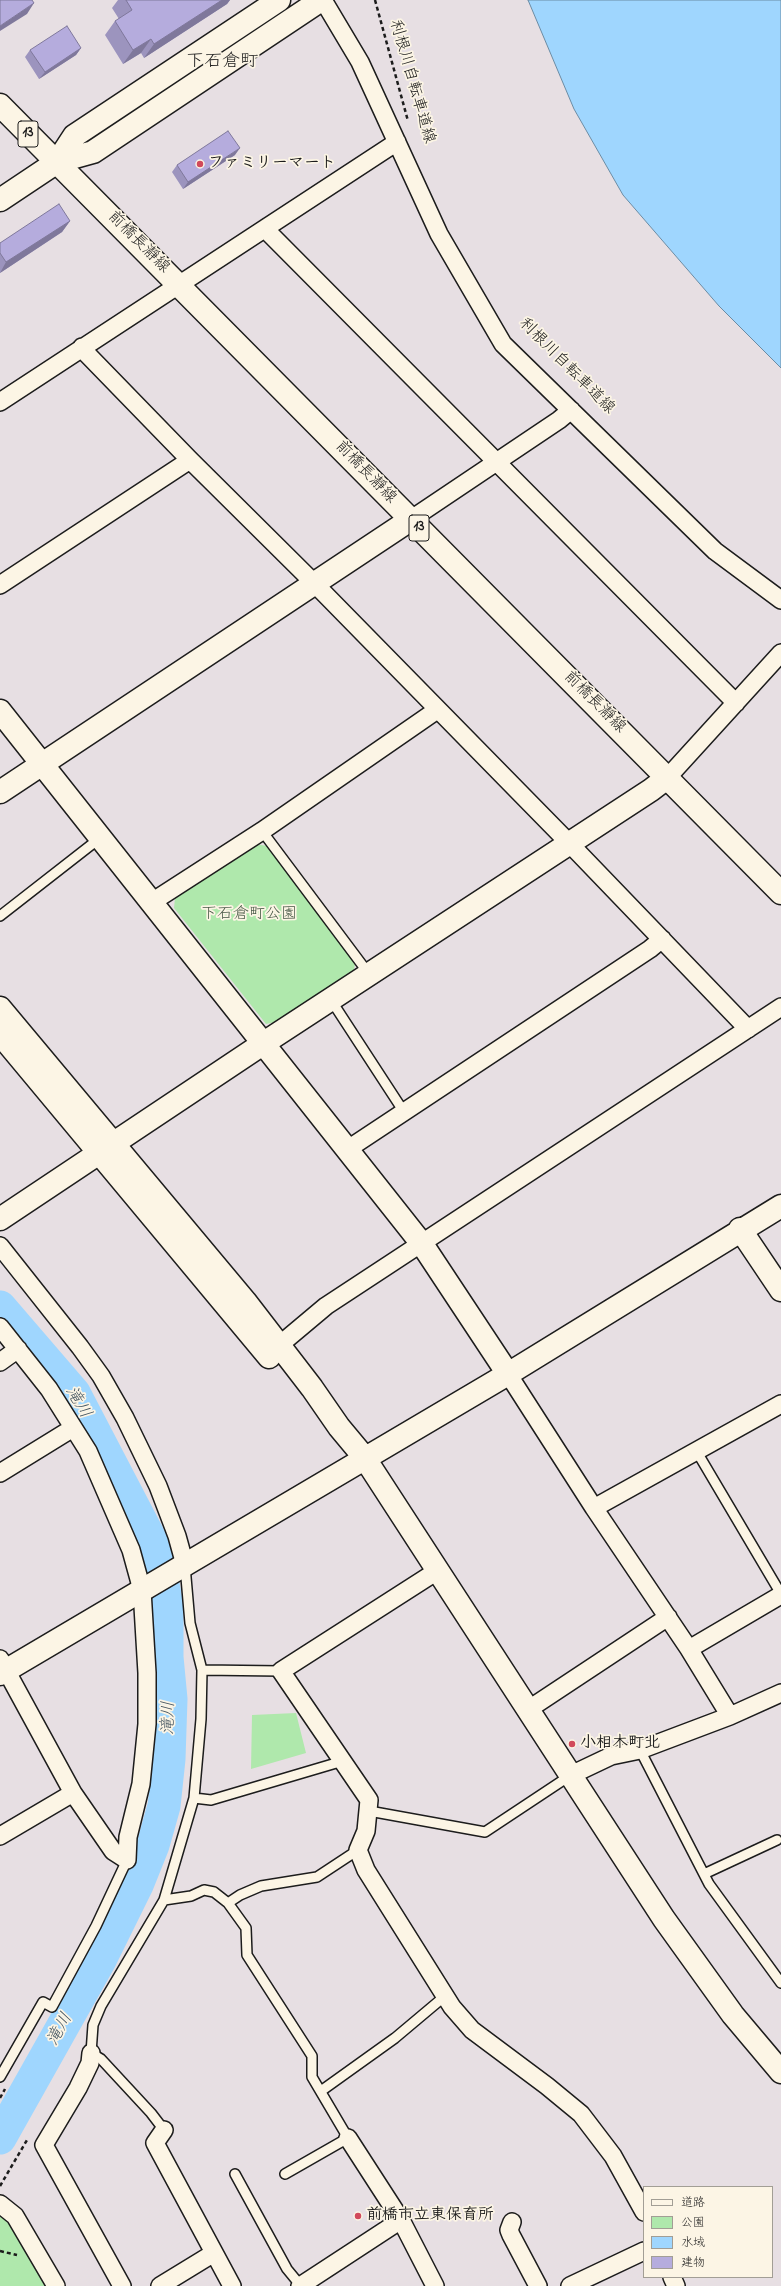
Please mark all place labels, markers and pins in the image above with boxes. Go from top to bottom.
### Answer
place label: ファミリーマート [208,154,336,174]
marker: ファミリーマート [195,159,205,169]
place label: 小相木町北 [580,1734,660,1754]
marker: 小相木町北 [567,1739,577,1749]
place label: 前橋市立東保育所 [366,2206,494,2226]
marker: 前橋市立東保育所 [353,2211,363,2221]

